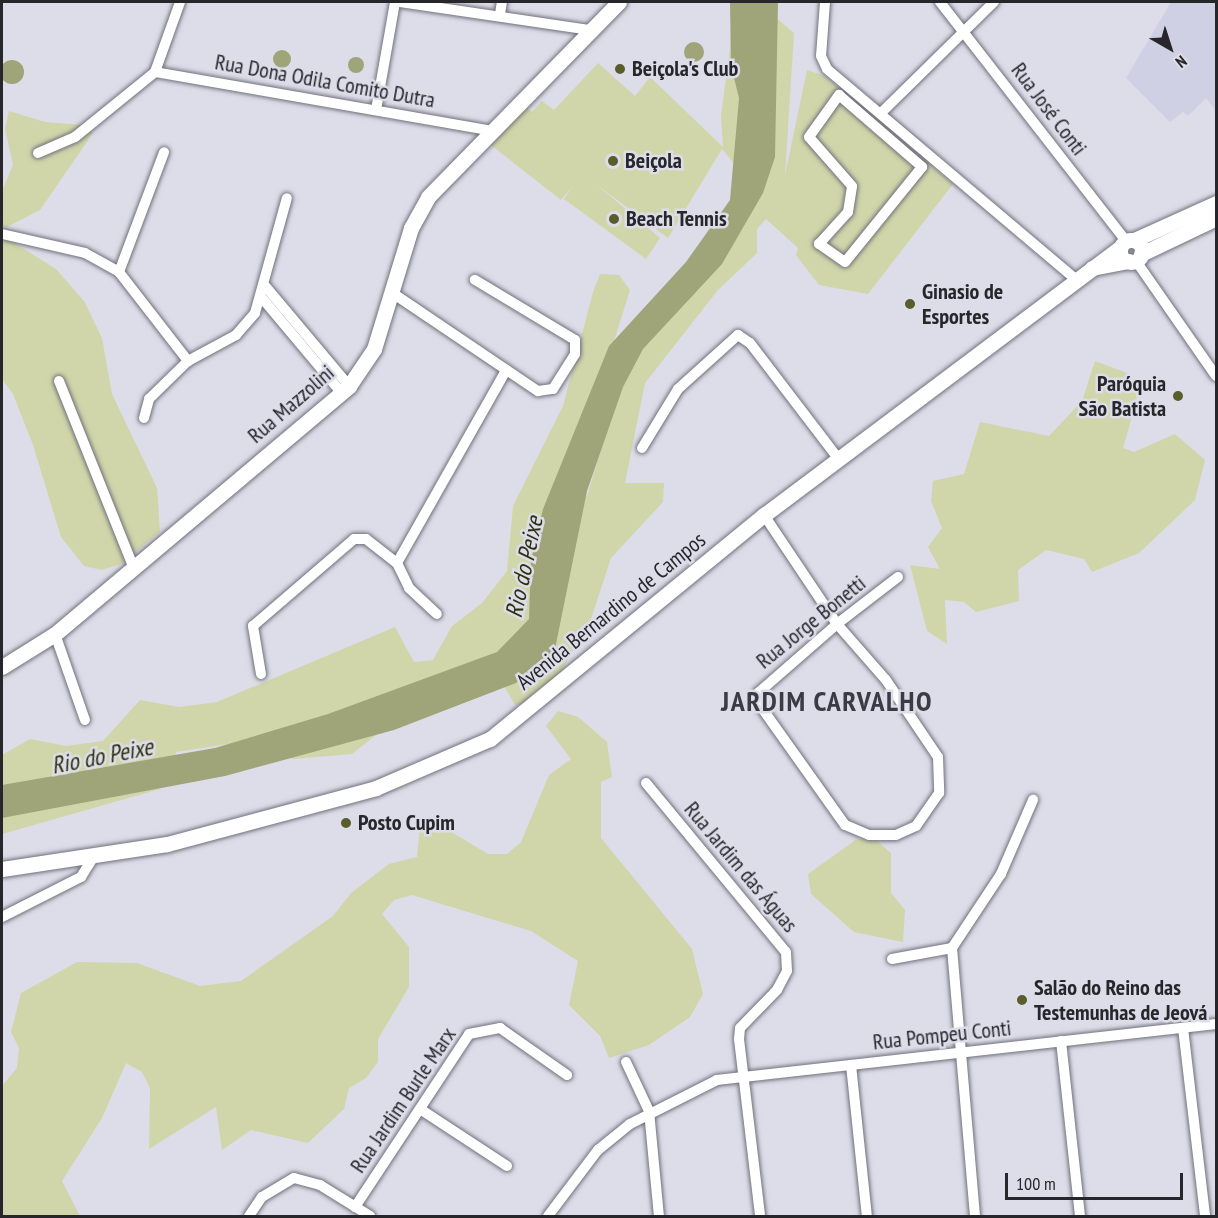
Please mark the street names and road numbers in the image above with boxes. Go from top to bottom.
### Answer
street label: Rua Dona Odila Comito Dutra [213,49,437,113]
street label: Rua José Conti [1006,58,1092,160]
street label: Rua Mazzolini [242,359,340,449]
street label: Avenida Bernardino de Campos [511,527,711,695]
street label: Rua Jorge Bonetti [751,570,871,674]
street label: Rua Jardim das Águas [679,796,803,938]
street label: Rua Pompeu Conti [872,1015,1012,1055]
street label: Rua Jardim Burle Marx [345,1022,461,1178]

